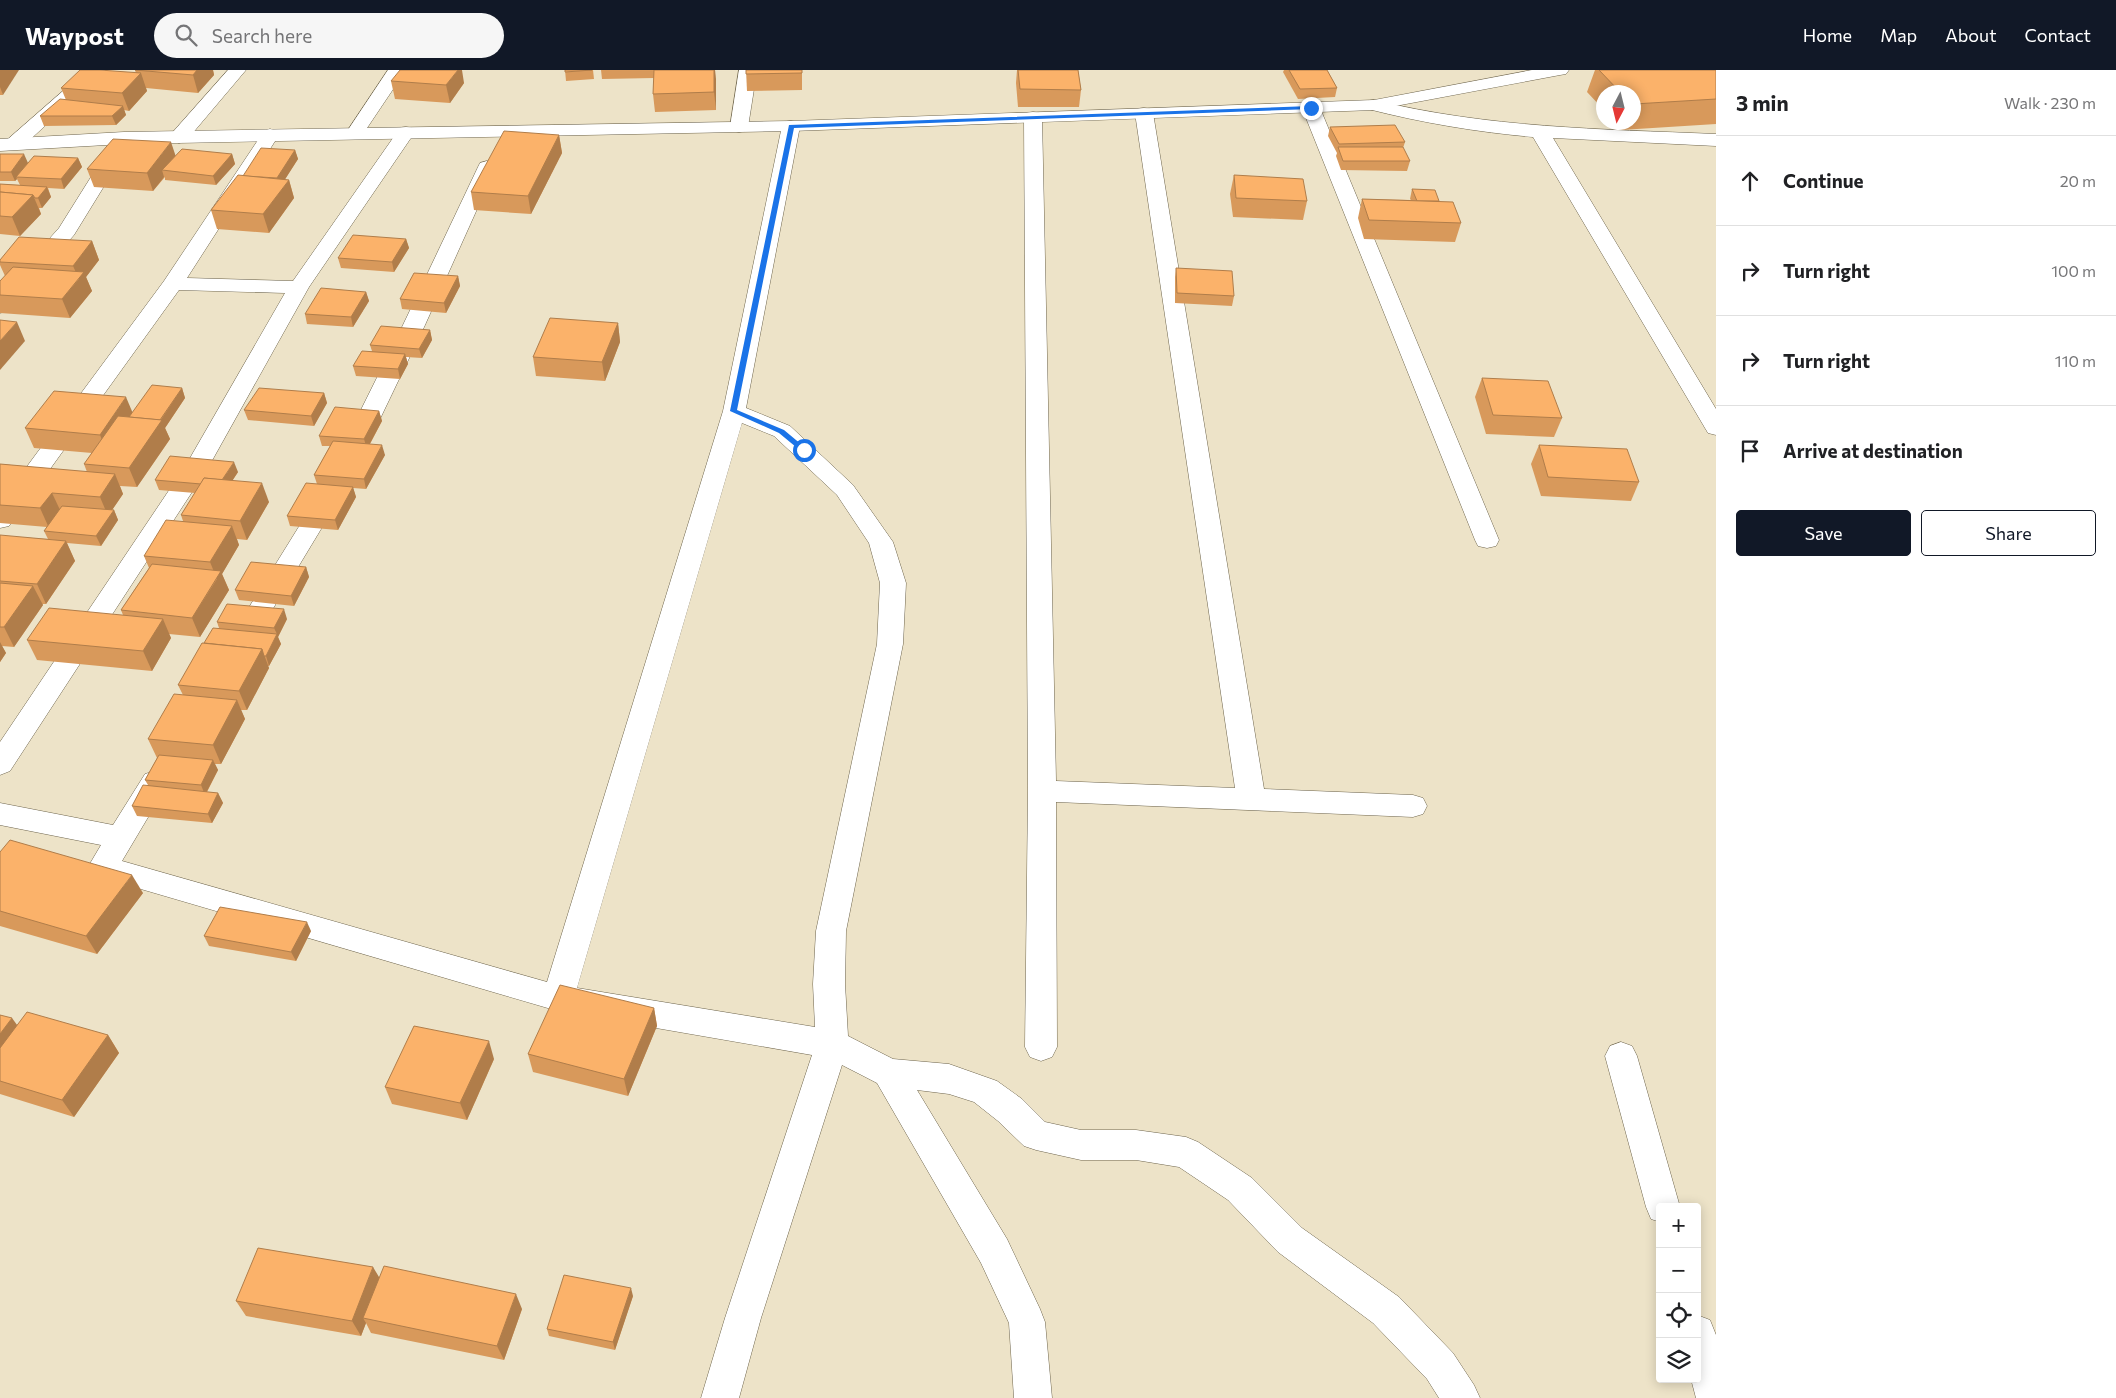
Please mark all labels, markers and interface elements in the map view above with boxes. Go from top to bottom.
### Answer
search box [154,13,504,58]
text: Waypost [25,21,124,50]
icon: search [172,21,200,49]
text: Search here [212,24,312,47]
text: Home [1803,24,1852,46]
text: Map [1880,24,1917,46]
text: About [1945,24,1997,46]
text: Contact [2025,24,2091,46]
north arrow [1596,85,1641,130]
text: 3 min [1736,90,1789,115]
text: Walk · 230 m [2004,93,2096,112]
route end [1300,97,1323,120]
icon: ahead [1736,167,1764,195]
text: Continue [1783,169,1863,192]
text: 20 m [2060,171,2096,190]
icon: right [1736,257,1764,285]
text: Turn right [1783,259,1870,282]
text: 100 m [2051,261,2096,280]
icon: right [1736,347,1764,375]
text: Turn right [1783,349,1870,372]
text: 110 m [2055,351,2096,370]
icon: arrive [1736,437,1764,465]
route start [793,439,816,462]
text: Arrive at destination [1783,439,1963,462]
button: Save [1736,510,1911,556]
button: Share [1921,510,2096,556]
map controls [1656,1203,1701,1383]
button: + [1656,1203,1701,1248]
button: − [1656,1248,1701,1293]
button: locate [1656,1293,1701,1338]
button: layers [1656,1338,1701,1383]

